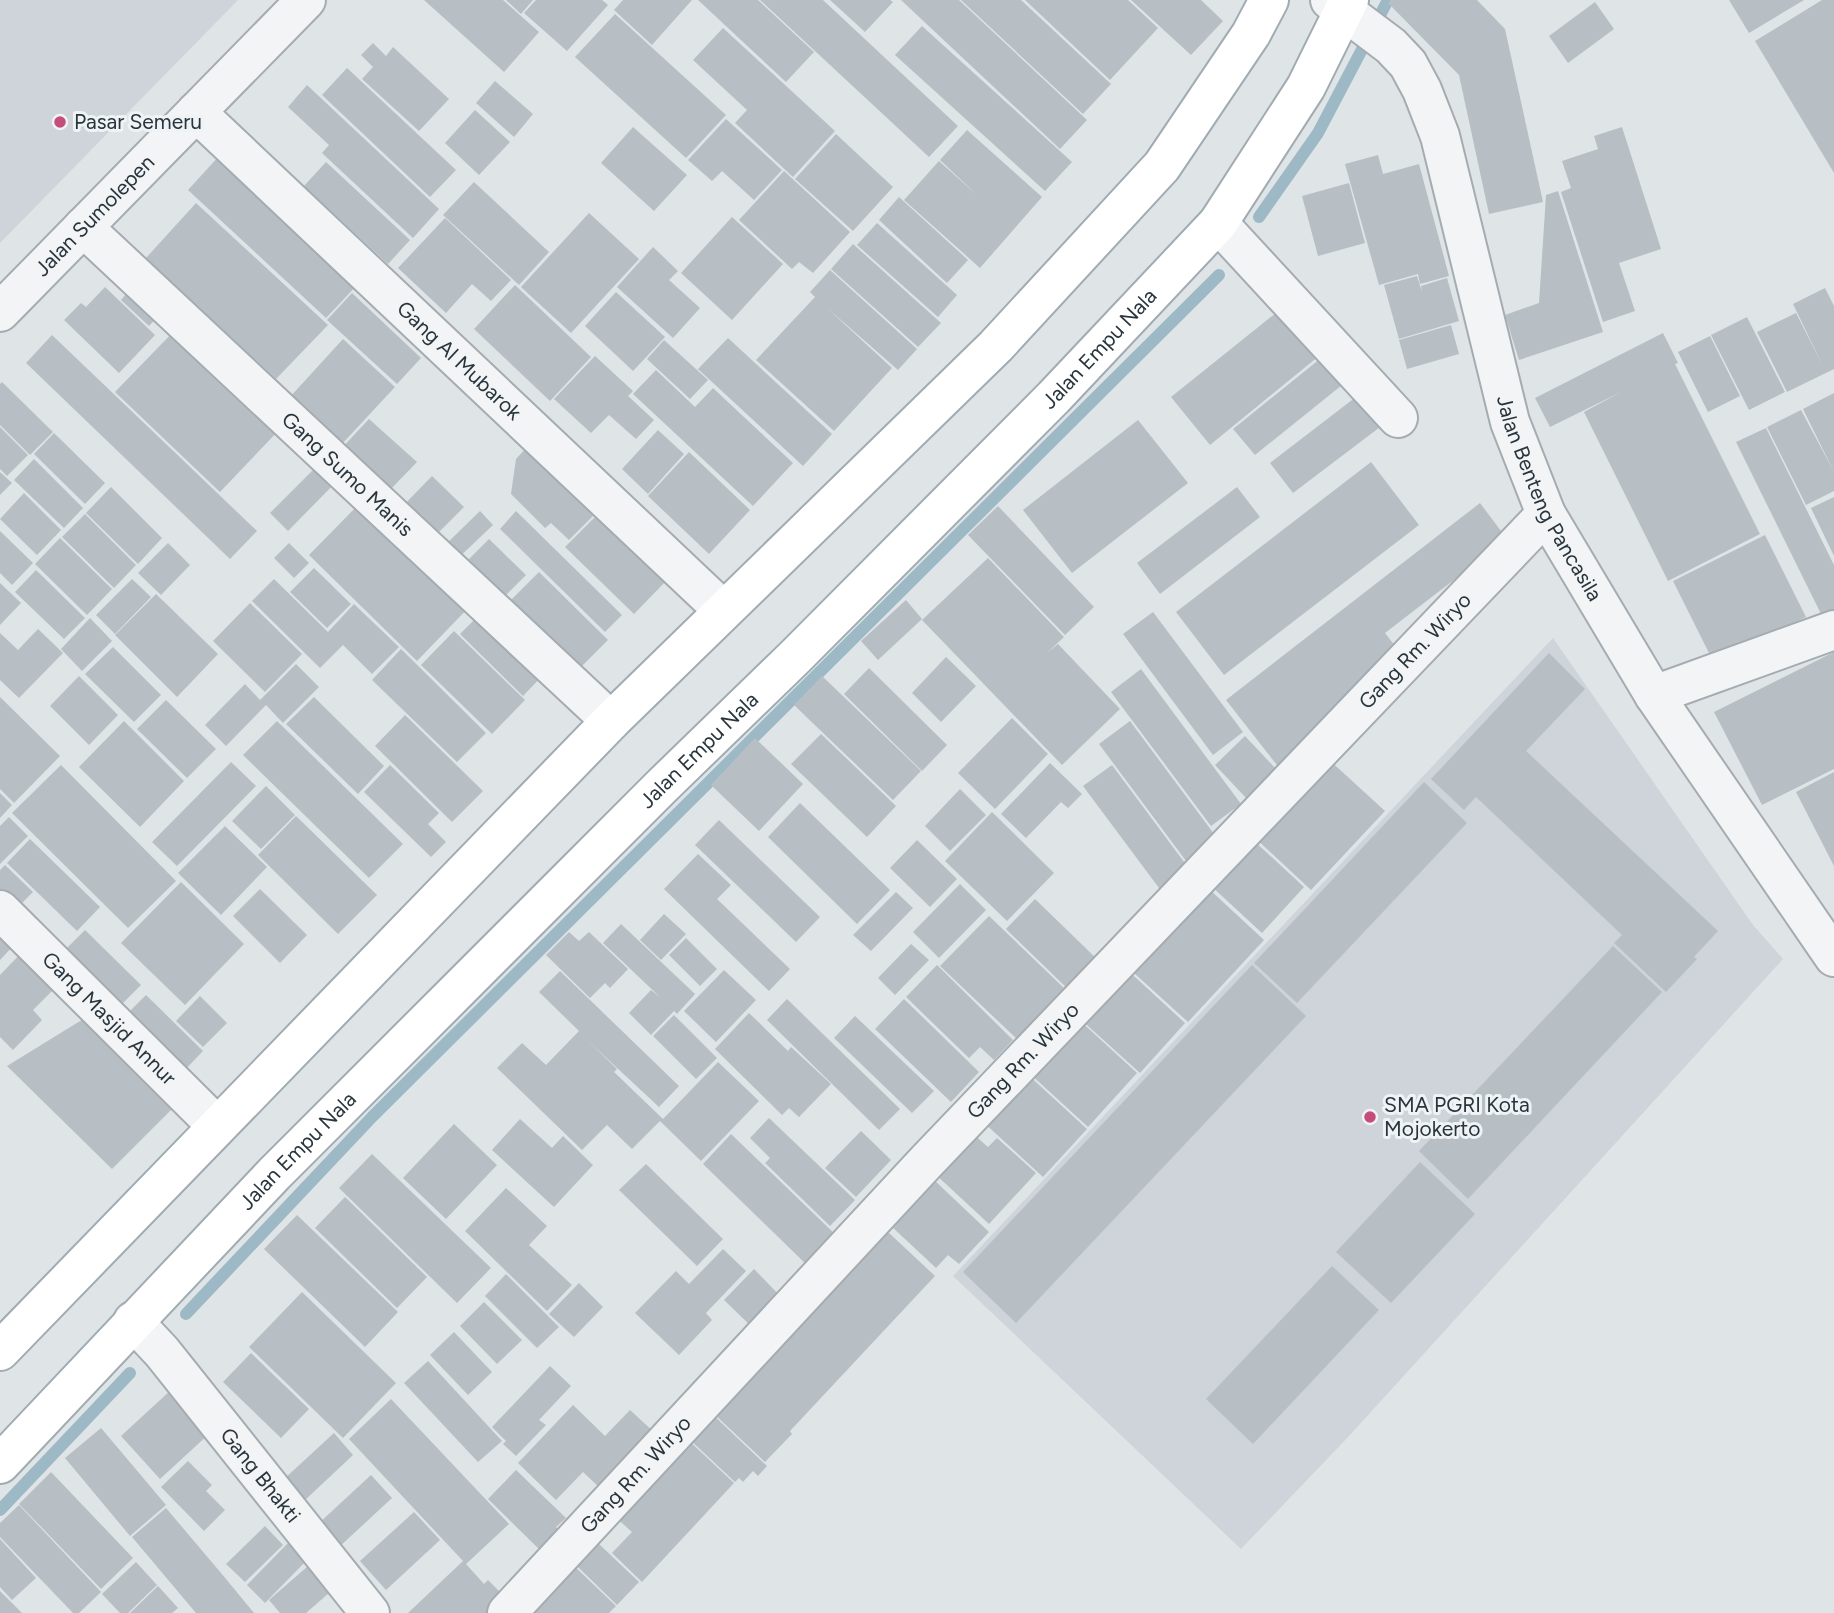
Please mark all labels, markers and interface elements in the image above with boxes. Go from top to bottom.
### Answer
place label: Pasar Semeru [74,109,202,134]
marker: Pasar Semeru [52,114,68,130]
street label: Jalan Sumolepen [29,149,159,281]
street label: Jalan Empu Nala [1036,283,1161,414]
street label: Gang Al Mubarok [392,296,527,426]
street label: Jalan Benteng Pancasila [1492,393,1608,605]
street label: Gang Sumo Manis [277,407,419,541]
street label: Gang Rm. Wiryo [1353,587,1476,714]
street label: Jalan Empu Nala [634,687,763,813]
street label: Gang Masjid Annur [37,946,182,1090]
street label: Gang Rm. Wiryo [961,997,1084,1124]
street label: Jalan Empu Nala [234,1086,361,1215]
place label: SMA PGRI Kota Mojokerto [1384,1092,1530,1141]
marker: SMA PGRI Kota Mojokerto [1362,1109,1378,1125]
street label: Gang Rm. Wiryo [574,1410,696,1538]
street label: Gang Bhakti [215,1422,306,1527]

